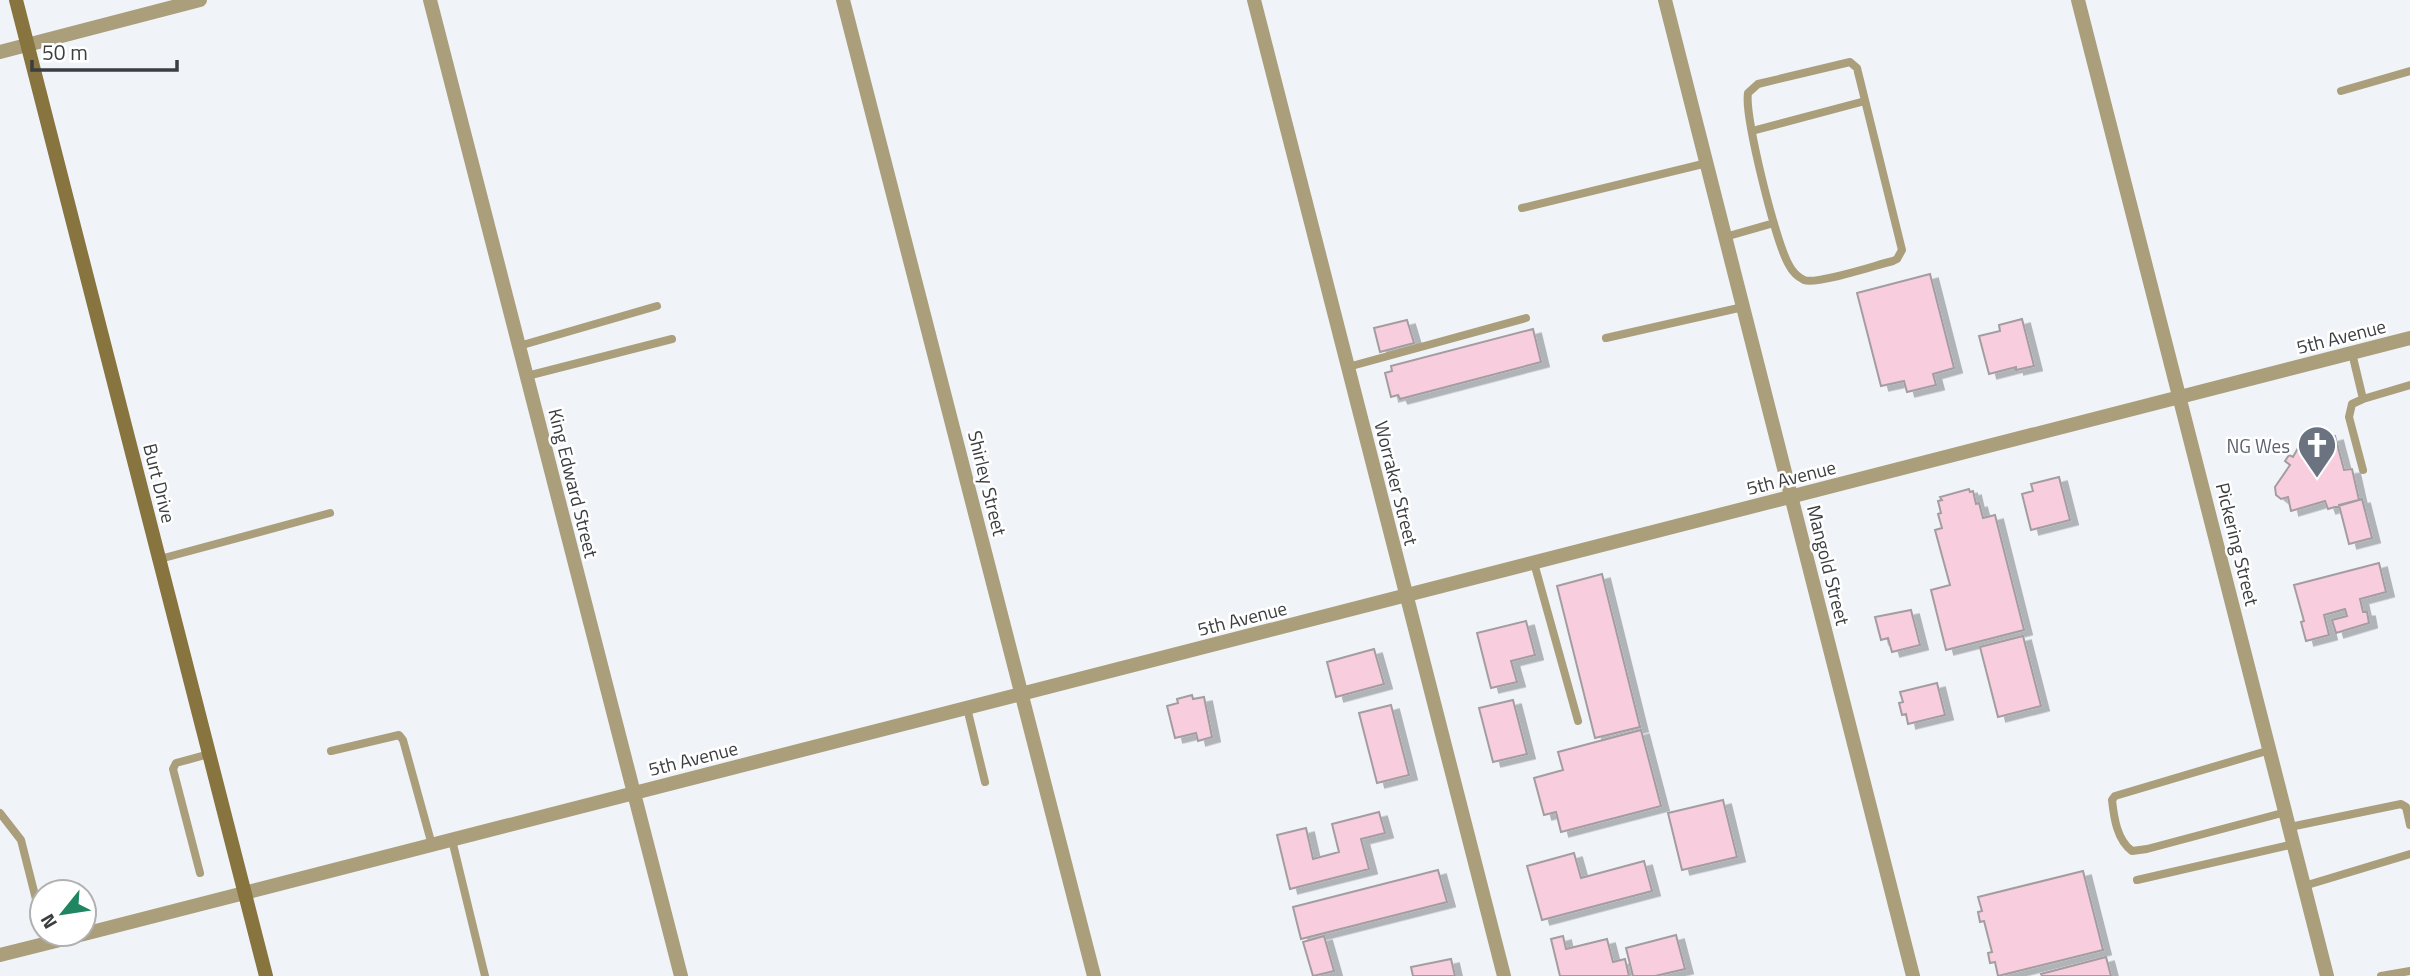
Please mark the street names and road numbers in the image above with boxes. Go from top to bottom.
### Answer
street label: 5th Avenue [2293,311,2389,361]
street label: King Edward Street [541,405,607,561]
street label: Worraker Street [1368,418,1427,549]
street label: Shirley Street [961,427,1015,539]
street label: Burt Drive [136,440,184,526]
street label: 5th Avenue [1743,452,1839,502]
street label: Pickering Street [2209,479,2267,609]
street label: Mangold Street [1800,502,1858,629]
street label: 5th Avenue [1194,593,1290,643]
street label: 5th Avenue [645,733,741,783]

